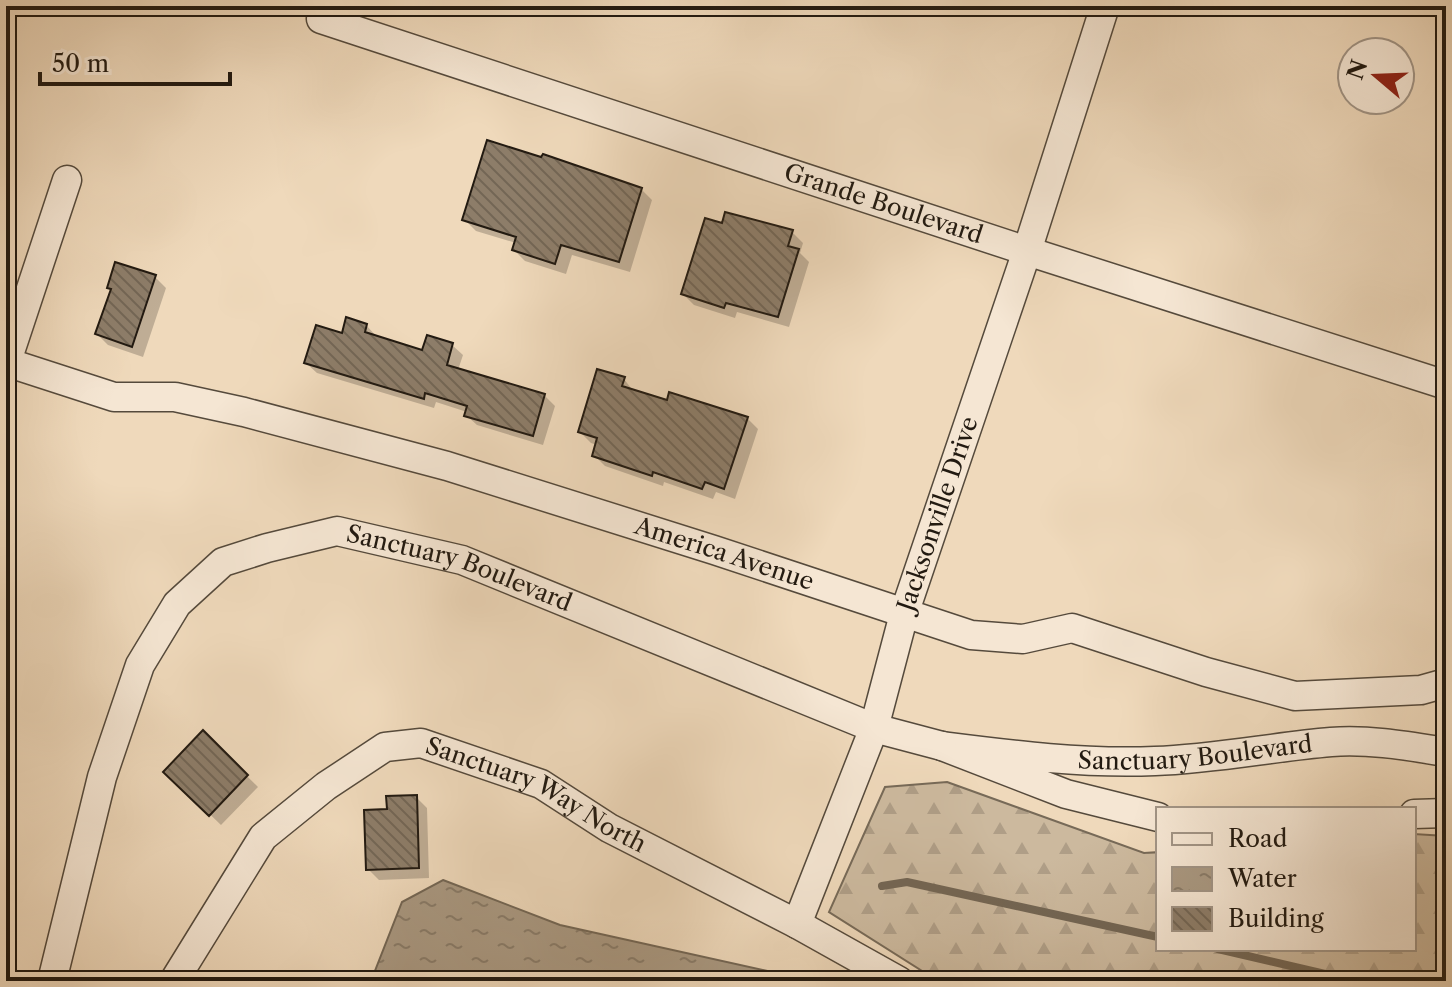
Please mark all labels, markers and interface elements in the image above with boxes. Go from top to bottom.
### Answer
scale bar [40,36,230,86]
north arrow [1336,36,1416,116]
text: 50 m [52,49,109,78]
text: N [1342,56,1373,83]
street label: Grande Boulevard [781,157,987,250]
street label: Jacksonville Drive [890,413,984,619]
street label: America Avenue [630,511,818,596]
street label: Sanctuary Boulevard [344,519,577,617]
street label: Sanctuary Boulevard [1077,729,1314,776]
street label: Sanctuary Way North [422,731,651,859]
legend [1156,807,1416,951]
text: Road [1228,824,1288,853]
text: Water [1227,864,1297,893]
text: Building [1228,904,1324,933]

